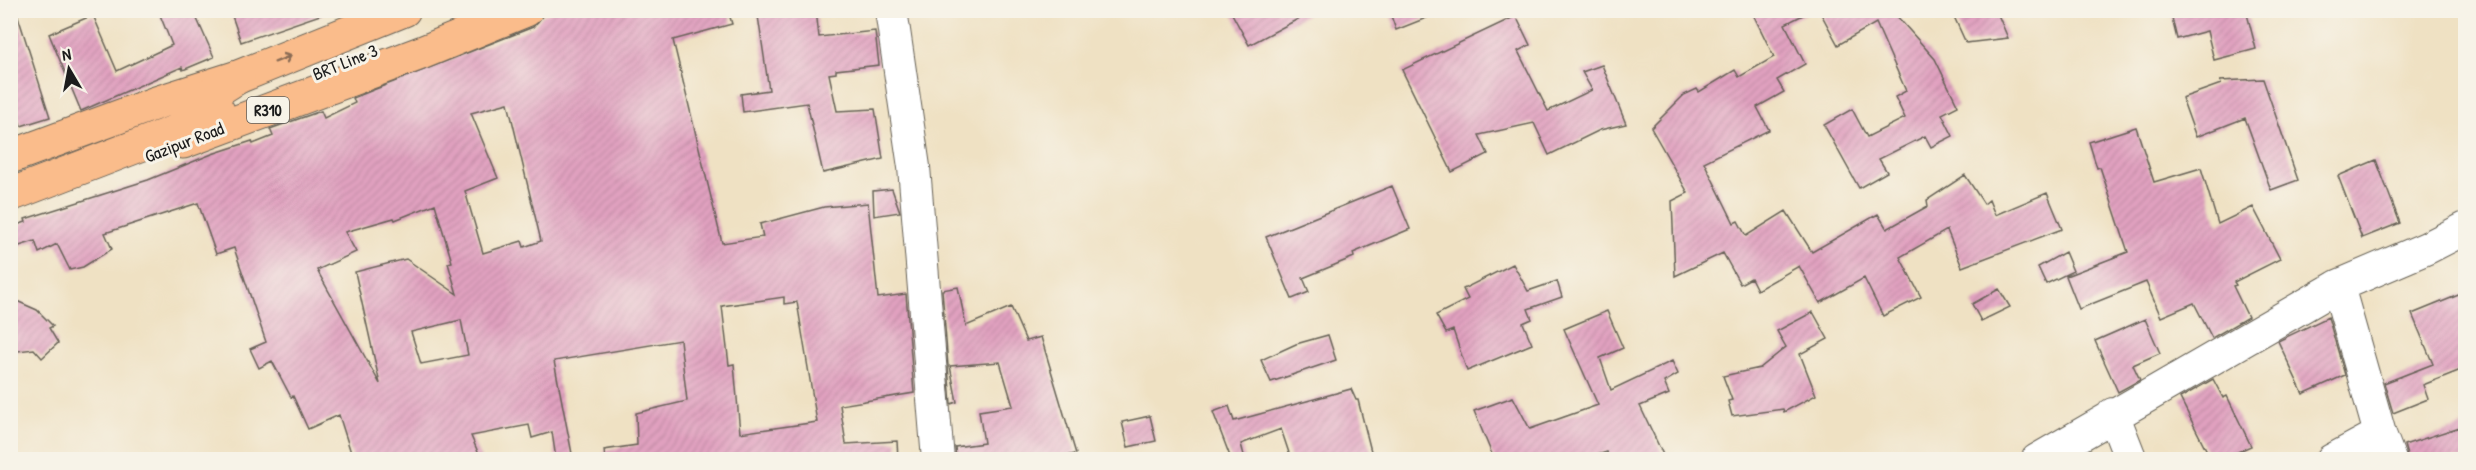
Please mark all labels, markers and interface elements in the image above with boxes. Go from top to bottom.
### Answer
street label: BRT Line 3 [309,38,381,86]
north arrow [39,39,99,99]
text: N [60,43,73,66]
one-way arrow [273,53,292,64]
road number: R310 [247,97,289,123]
street label: Gazipur Road [141,115,227,169]

